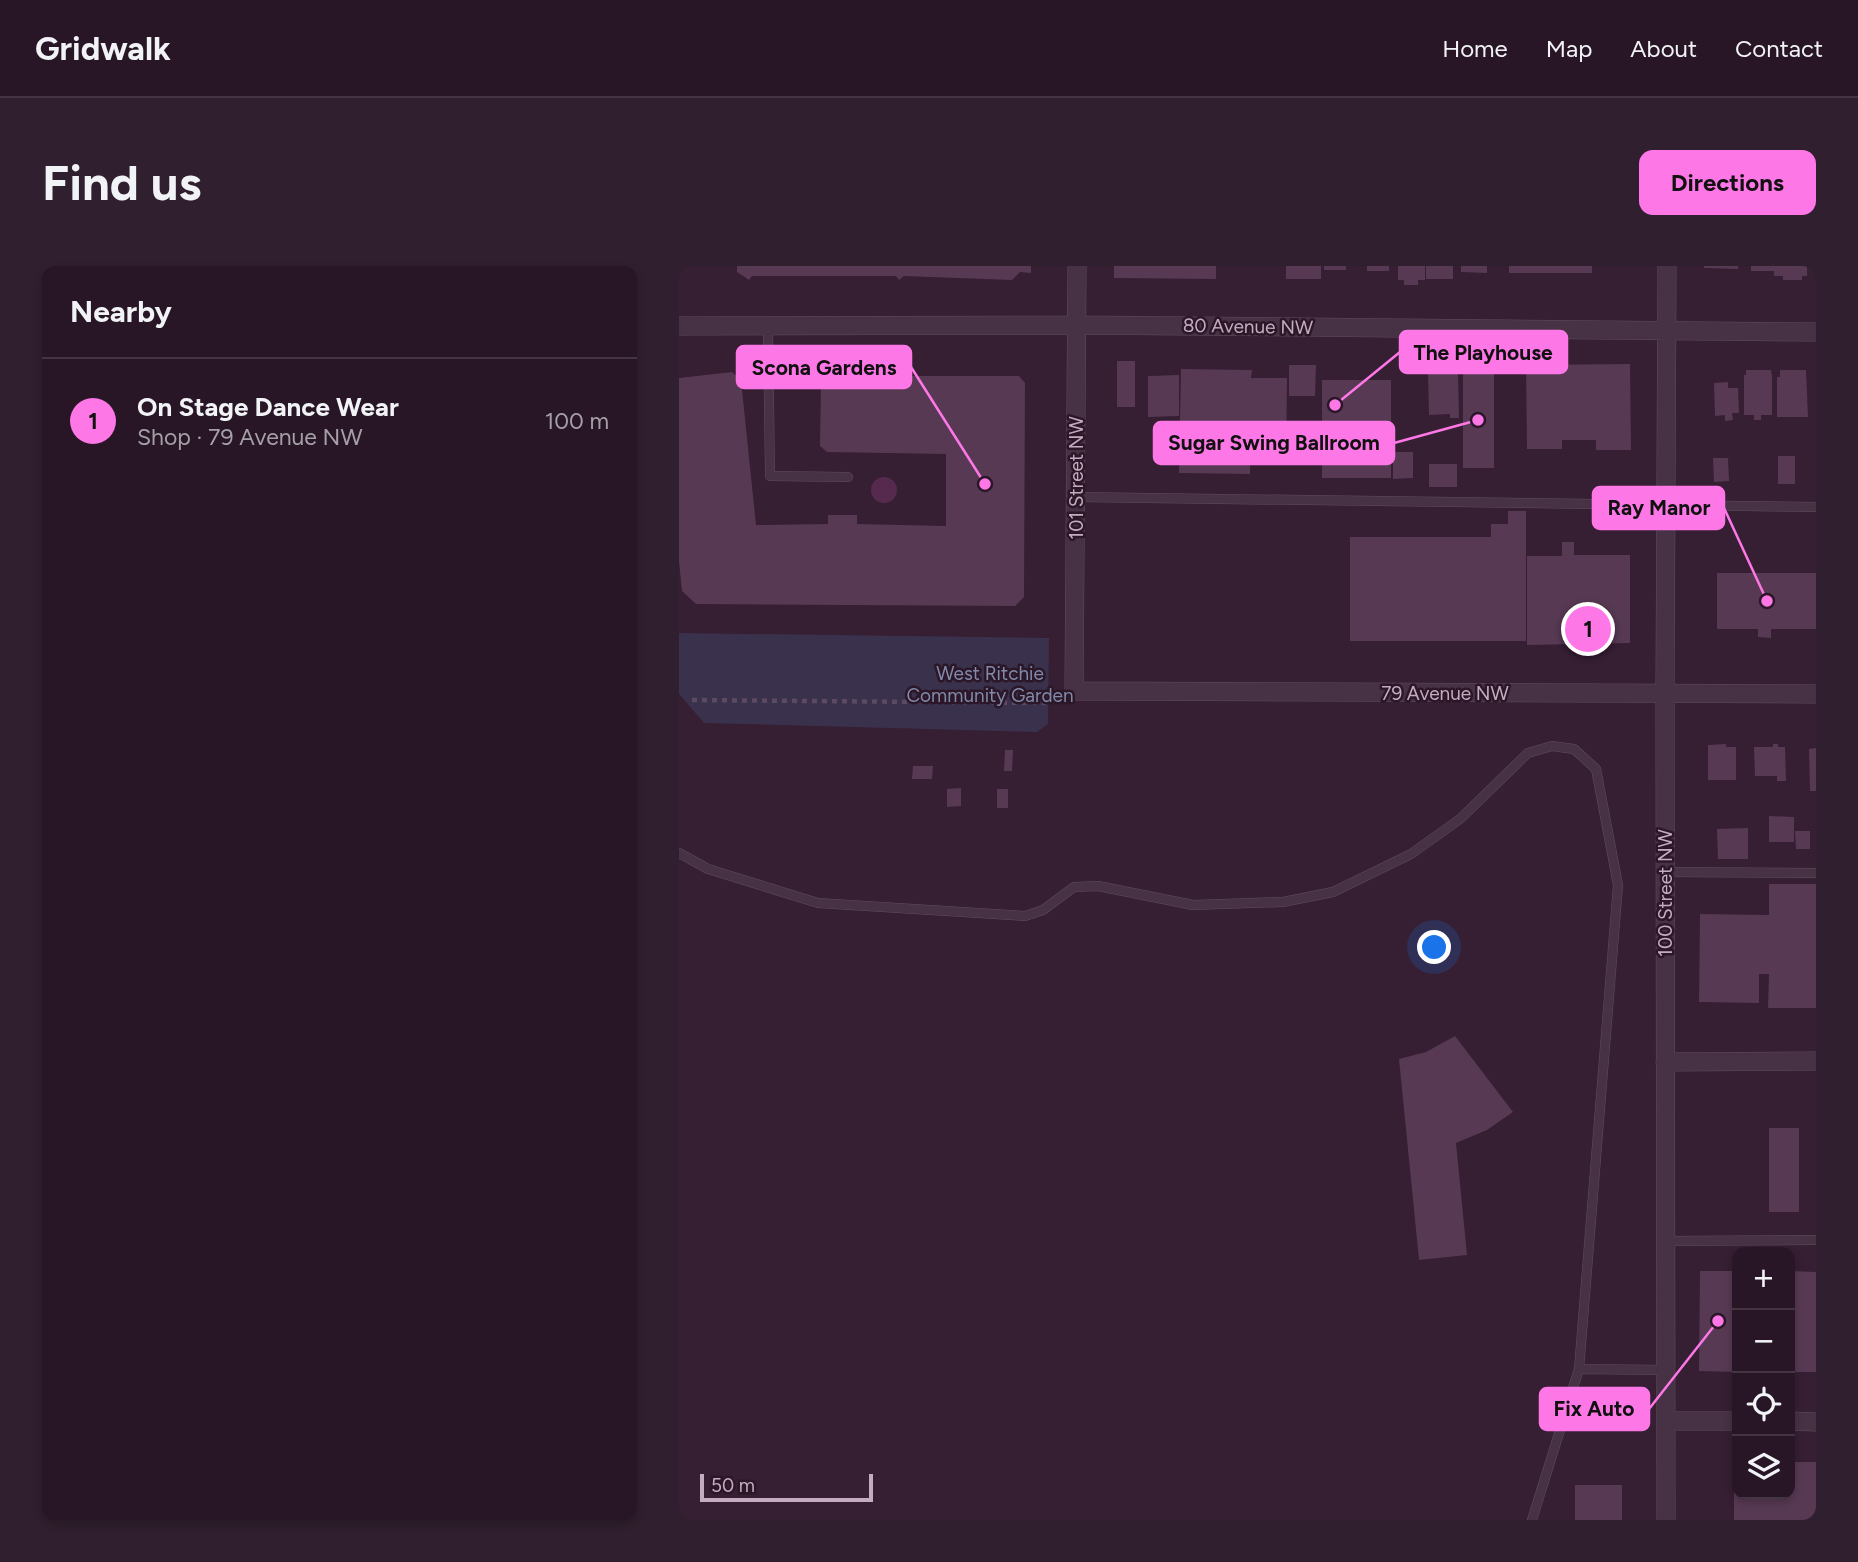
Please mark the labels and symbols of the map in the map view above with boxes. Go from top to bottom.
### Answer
street label: 80 Avenue NW [1183,314,1314,339]
callout: The Playhouse [1400,331,1567,373]
text: The Playhouse [1413,340,1553,365]
callout: Scona Gardens [737,346,911,388]
text: Scona Gardens [751,355,897,380]
street label: 101 Street NW [1065,416,1088,540]
callout: Sugar Swing Ballroom [1154,422,1394,464]
text: Sugar Swing Ballroom [1168,430,1380,455]
callout: Ray Manor [1593,487,1724,529]
text: Ray Manor [1608,495,1710,520]
pin: 1 [1565,603,1611,655]
park label: West Ritchie Community Garden [906,662,1074,707]
street label: 79 Avenue NW [1381,682,1510,705]
street label: 100 Street NW [1654,828,1677,957]
your location [1417,930,1451,964]
callout: Fix Auto [1540,1388,1649,1430]
text: Fix Auto [1554,1396,1634,1421]
scale bar [700,1471,873,1503]

